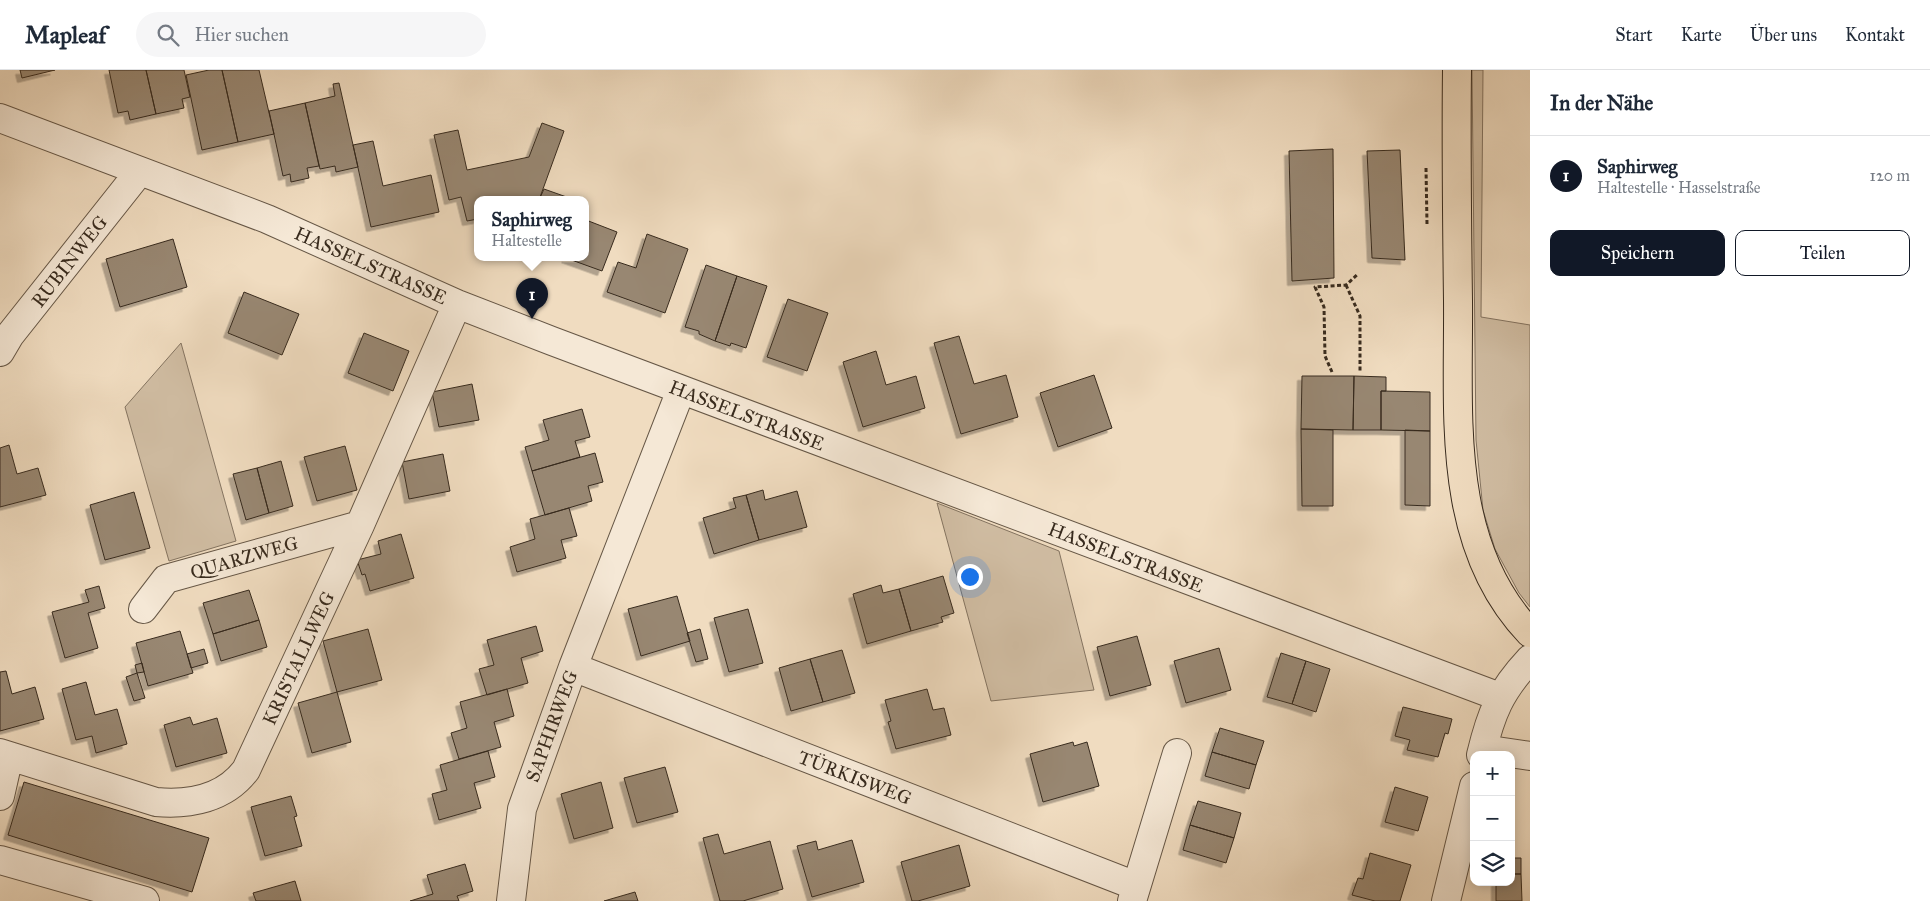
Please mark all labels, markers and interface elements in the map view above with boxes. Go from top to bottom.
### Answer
search box [136,12,486,57]
text: Mapleaf [25,20,106,50]
icon: search [154,21,182,49]
text: Hier suchen [194,23,289,46]
text: Start [1615,24,1653,46]
text: Karte [1681,24,1722,46]
text: Über uns [1750,24,1817,46]
text: Kontakt [1845,24,1905,46]
text: In der Nähe [1550,90,1653,116]
text: Saphirweg [1597,155,1677,178]
text: 1 [1563,166,1569,185]
text: 120 m [1870,166,1910,185]
text: Haltestelle · Hasselstraße [1597,178,1760,197]
popup [474,196,589,261]
text: Saphirweg [491,208,572,231]
street label: RUBINWEG [26,211,112,312]
street label: HASSELSTRASSE [291,222,451,310]
button: Speichern [1550,230,1725,276]
button: Teilen [1735,230,1910,276]
text: Haltestelle [491,231,562,250]
pin: 1 [516,278,548,319]
street label: HASSELSTRASSE [666,375,828,456]
street label: HASSELSTRASSE [1045,517,1207,598]
street label: QUARZWEG [188,531,301,584]
your location [957,564,983,590]
street label: KRISTALLWEG [257,588,339,729]
street label: SAPHIRWEG [521,667,582,785]
street label: TÜRKISWEG [795,745,915,810]
map controls [1470,751,1515,886]
button: + [1470,751,1515,796]
button: − [1470,796,1515,841]
button: layers [1470,841,1515,886]

